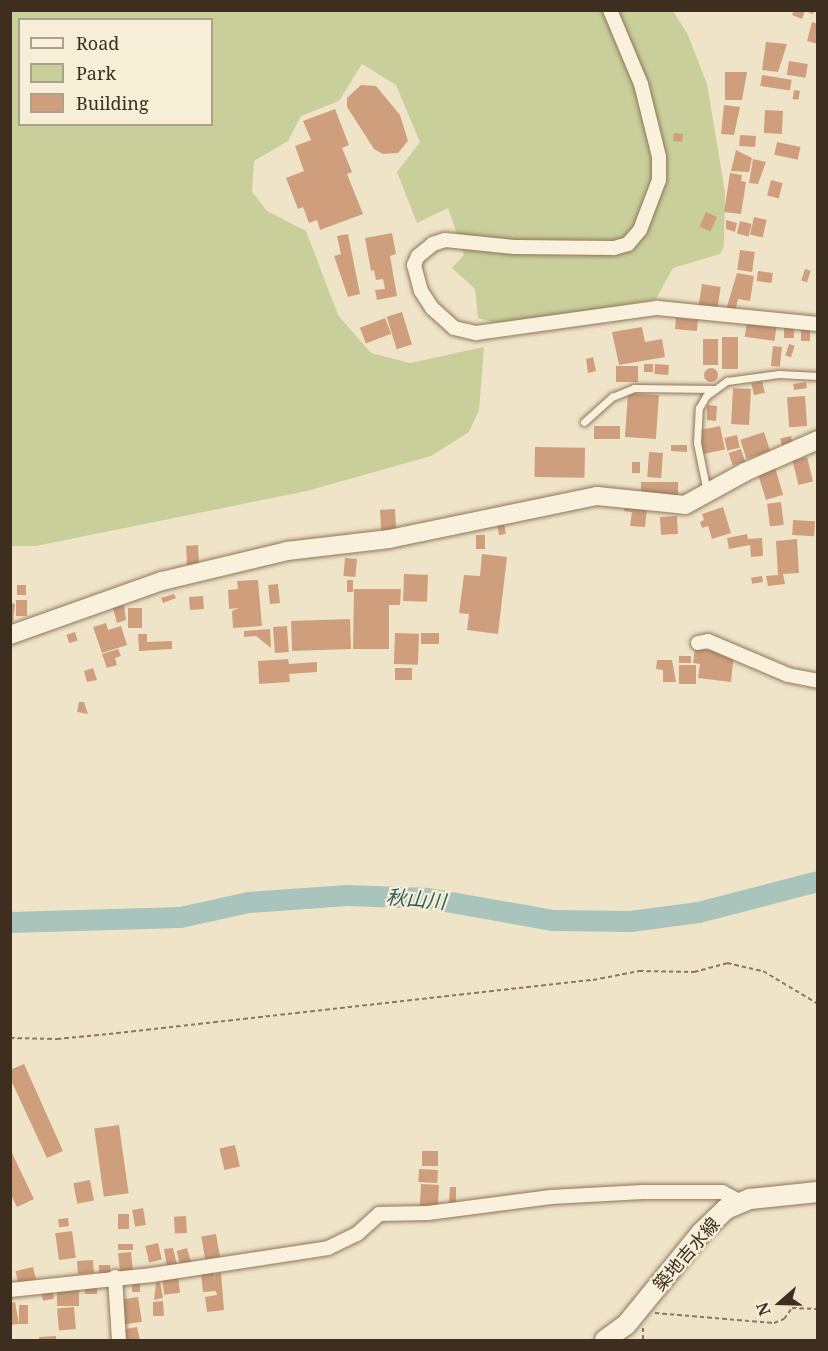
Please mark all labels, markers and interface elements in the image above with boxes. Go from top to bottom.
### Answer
legend [18,18,213,126]
text: Road [76,31,119,55]
text: Park [76,61,116,85]
text: Building [76,91,149,115]
water label: 秋山川 [385,884,447,914]
street label: 築地吉水線 [648,1213,724,1295]
north arrow [750,1273,810,1333]
text: N [751,1299,776,1319]

